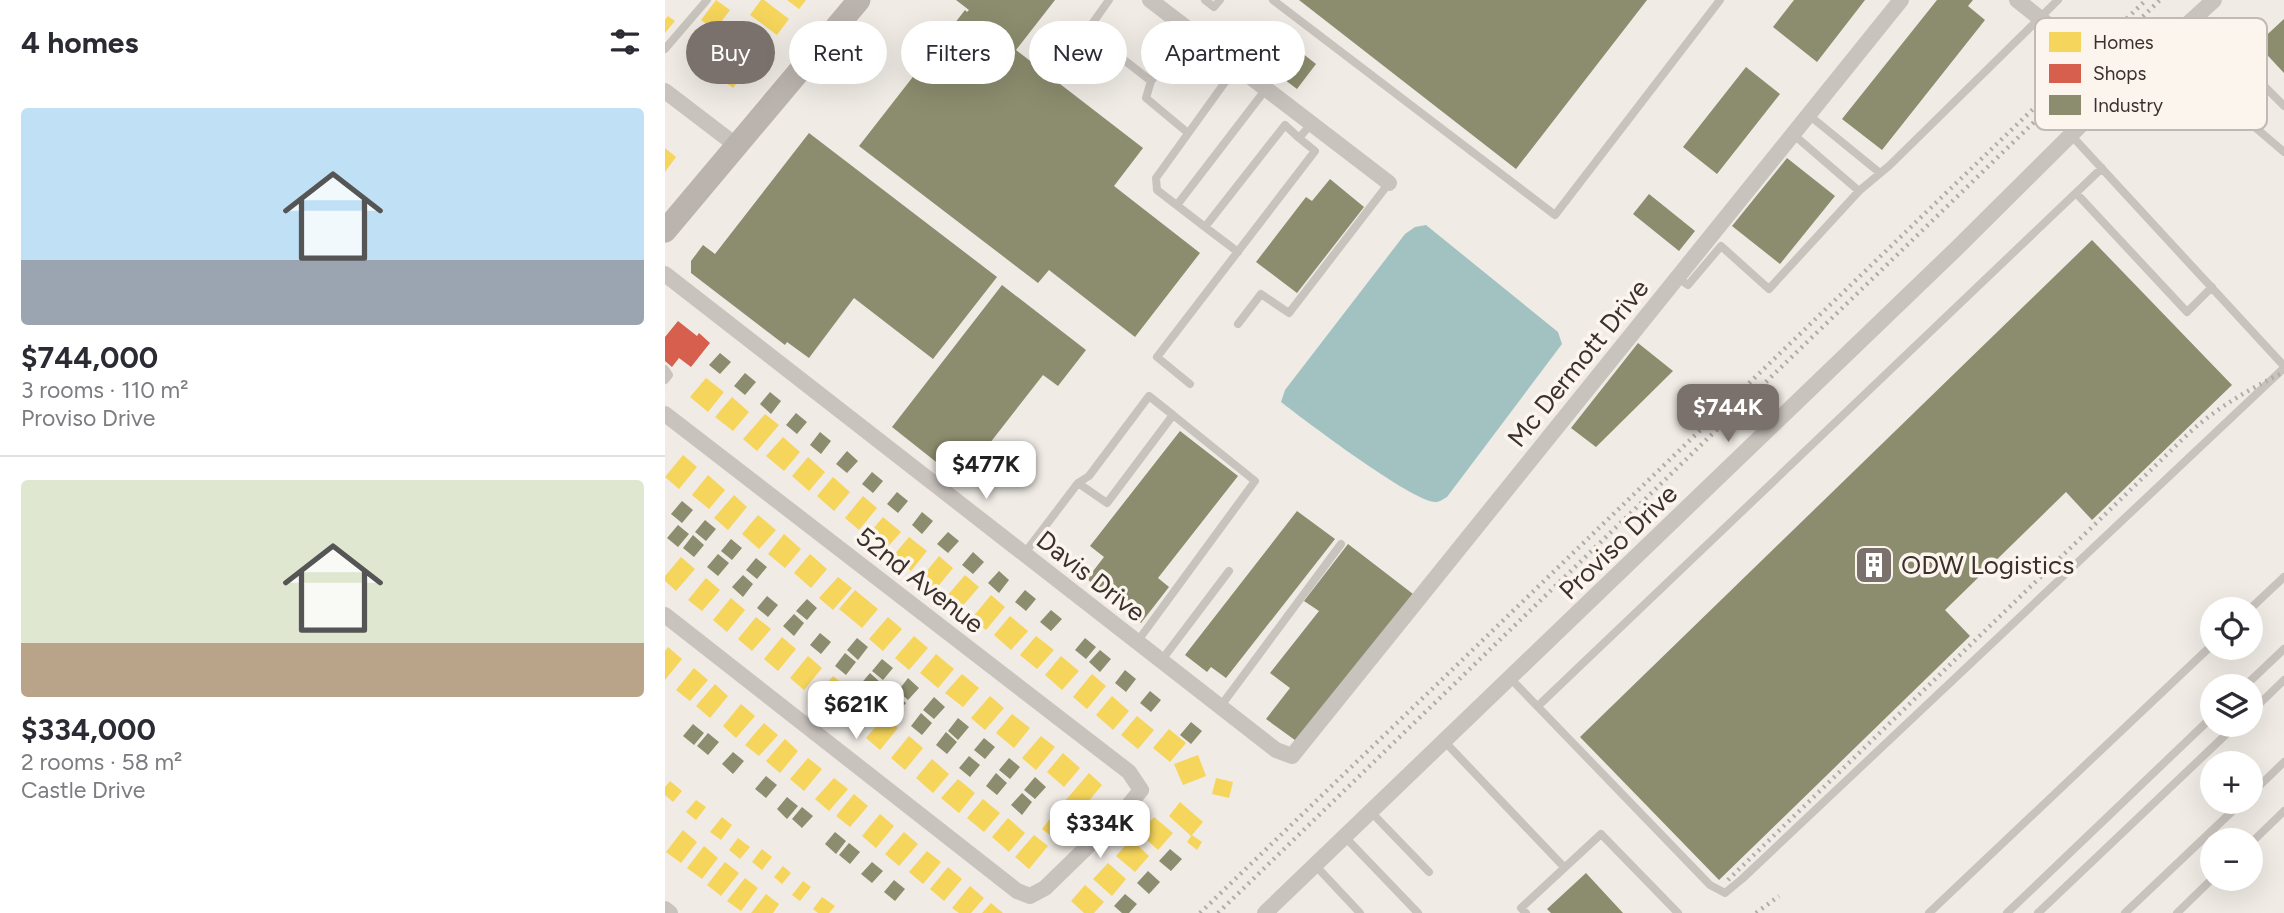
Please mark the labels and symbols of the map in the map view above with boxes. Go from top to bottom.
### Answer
legend [2035,18,2267,130]
text: Homes [2093,31,2154,54]
text: Shops [2093,62,2147,85]
text: Industry [2093,94,2163,117]
street label: Mc Dermott Drive [1501,273,1655,453]
pin: $744K [1679,384,1777,444]
pin: $477K [937,442,1035,501]
street label: Proviso Drive [1552,478,1684,606]
street label: 52nd Avenue [850,520,990,640]
street label: Davis Drive [1030,524,1152,628]
building icon: ODW Logistics [1853,544,1895,586]
place label: ODW Logistics [1901,549,2074,581]
pin: $621K [807,682,905,741]
pin: $334K [1051,800,1149,860]

